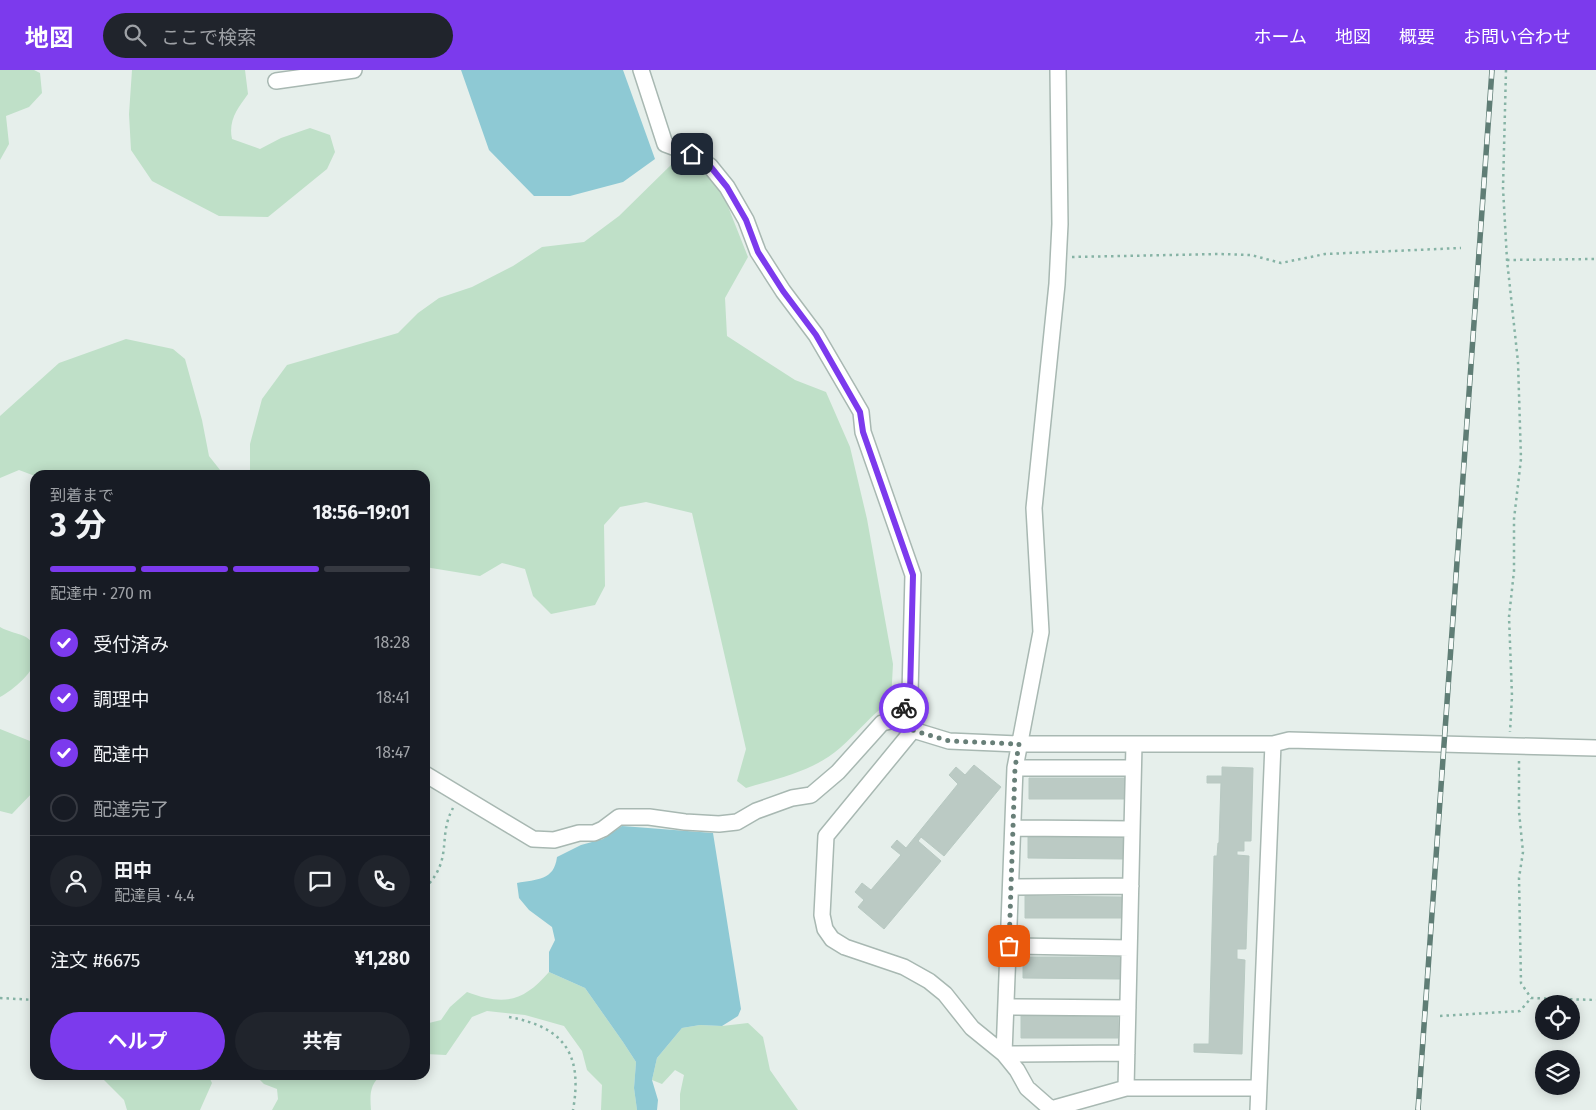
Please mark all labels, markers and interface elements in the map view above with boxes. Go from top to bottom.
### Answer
search box [103,13,453,58]
icon: search [121,21,149,49]
text: 地図 [25,24,73,52]
text: ここで検索 [161,26,256,49]
text: ホーム [1254,26,1307,48]
text: 地図 [1335,26,1371,48]
text: 概要 [1399,26,1435,48]
text: お問い合わせ [1463,26,1571,48]
pin [671,133,713,175]
icon: home [678,140,706,168]
text: 到着まで [50,486,114,505]
text: 18:56–19:01 [312,501,410,524]
text: 3 分 [50,506,106,544]
text: 配達中 · 270 m [50,584,152,603]
icon: check [50,629,78,657]
text: 受付済み [93,633,169,656]
text: 18:28 [374,633,410,652]
courier [879,683,929,733]
icon: check [50,684,78,712]
text: 調理中 [93,688,150,711]
text: 18:41 [376,688,410,707]
icon: bike [890,694,918,722]
icon: check [50,739,78,767]
text: 配達中 [93,743,150,766]
text: 18:47 [375,743,410,762]
text: 配達完了 [93,798,169,821]
button: person [50,855,102,907]
button: chat [294,855,346,907]
button: phone [358,855,410,907]
text: 田中 [114,859,152,882]
text: 配達員 · 4.4 [114,886,195,905]
pin [988,925,1030,967]
icon: bag [995,932,1023,960]
text: ¥1,280 [354,947,410,970]
text: 注文 #6675 [50,949,140,972]
map controls [1535,995,1580,1095]
button: locate [1535,995,1580,1040]
button: ヘルプ [50,1012,225,1070]
button: 共有 [235,1012,410,1070]
button: layers [1535,1050,1580,1095]

